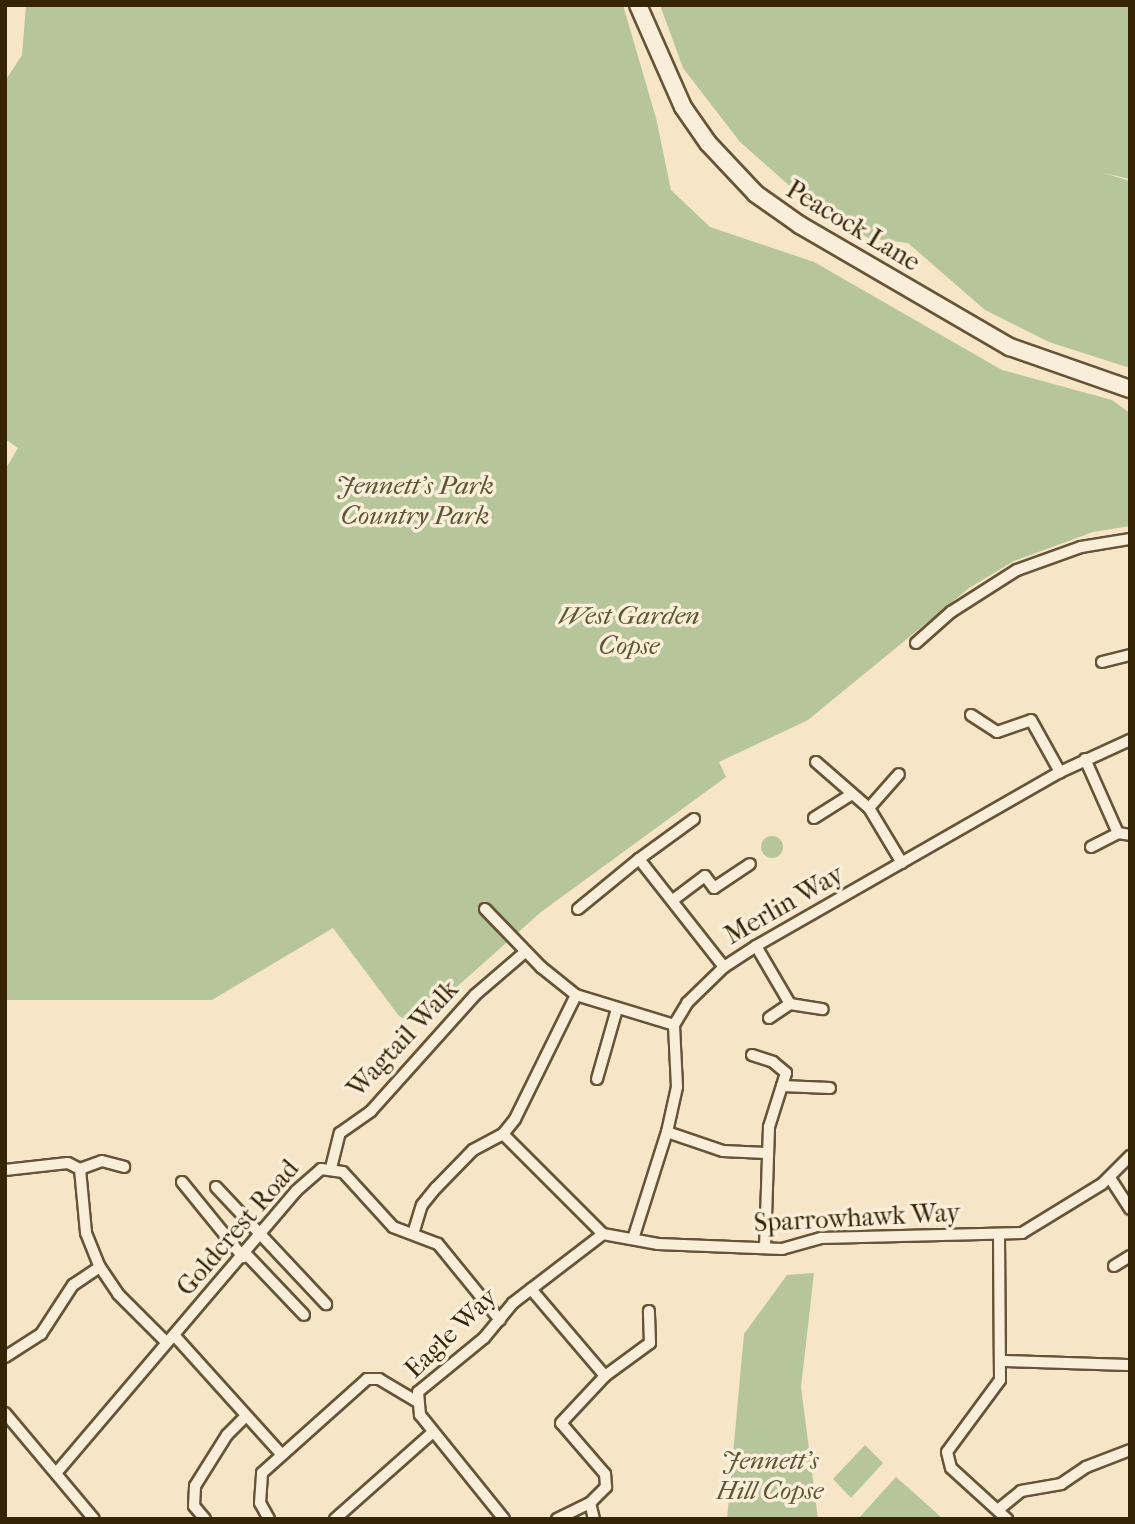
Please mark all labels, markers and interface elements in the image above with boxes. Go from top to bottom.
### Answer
street label: Peacock Lane [780,174,926,278]
park label: Jennett's Park Country Park [336,470,494,532]
park label: West Garden Copse [558,600,700,662]
street label: Merlin Way [719,858,849,952]
street label: Wagtail Walk [341,974,465,1104]
street label: Goldcrest Road [170,1154,306,1302]
street label: Sparrowhawk Way [753,1197,961,1239]
street label: Eagle Way [398,1281,504,1385]
park label: Jennett's Hill Copse [717,1445,823,1506]

